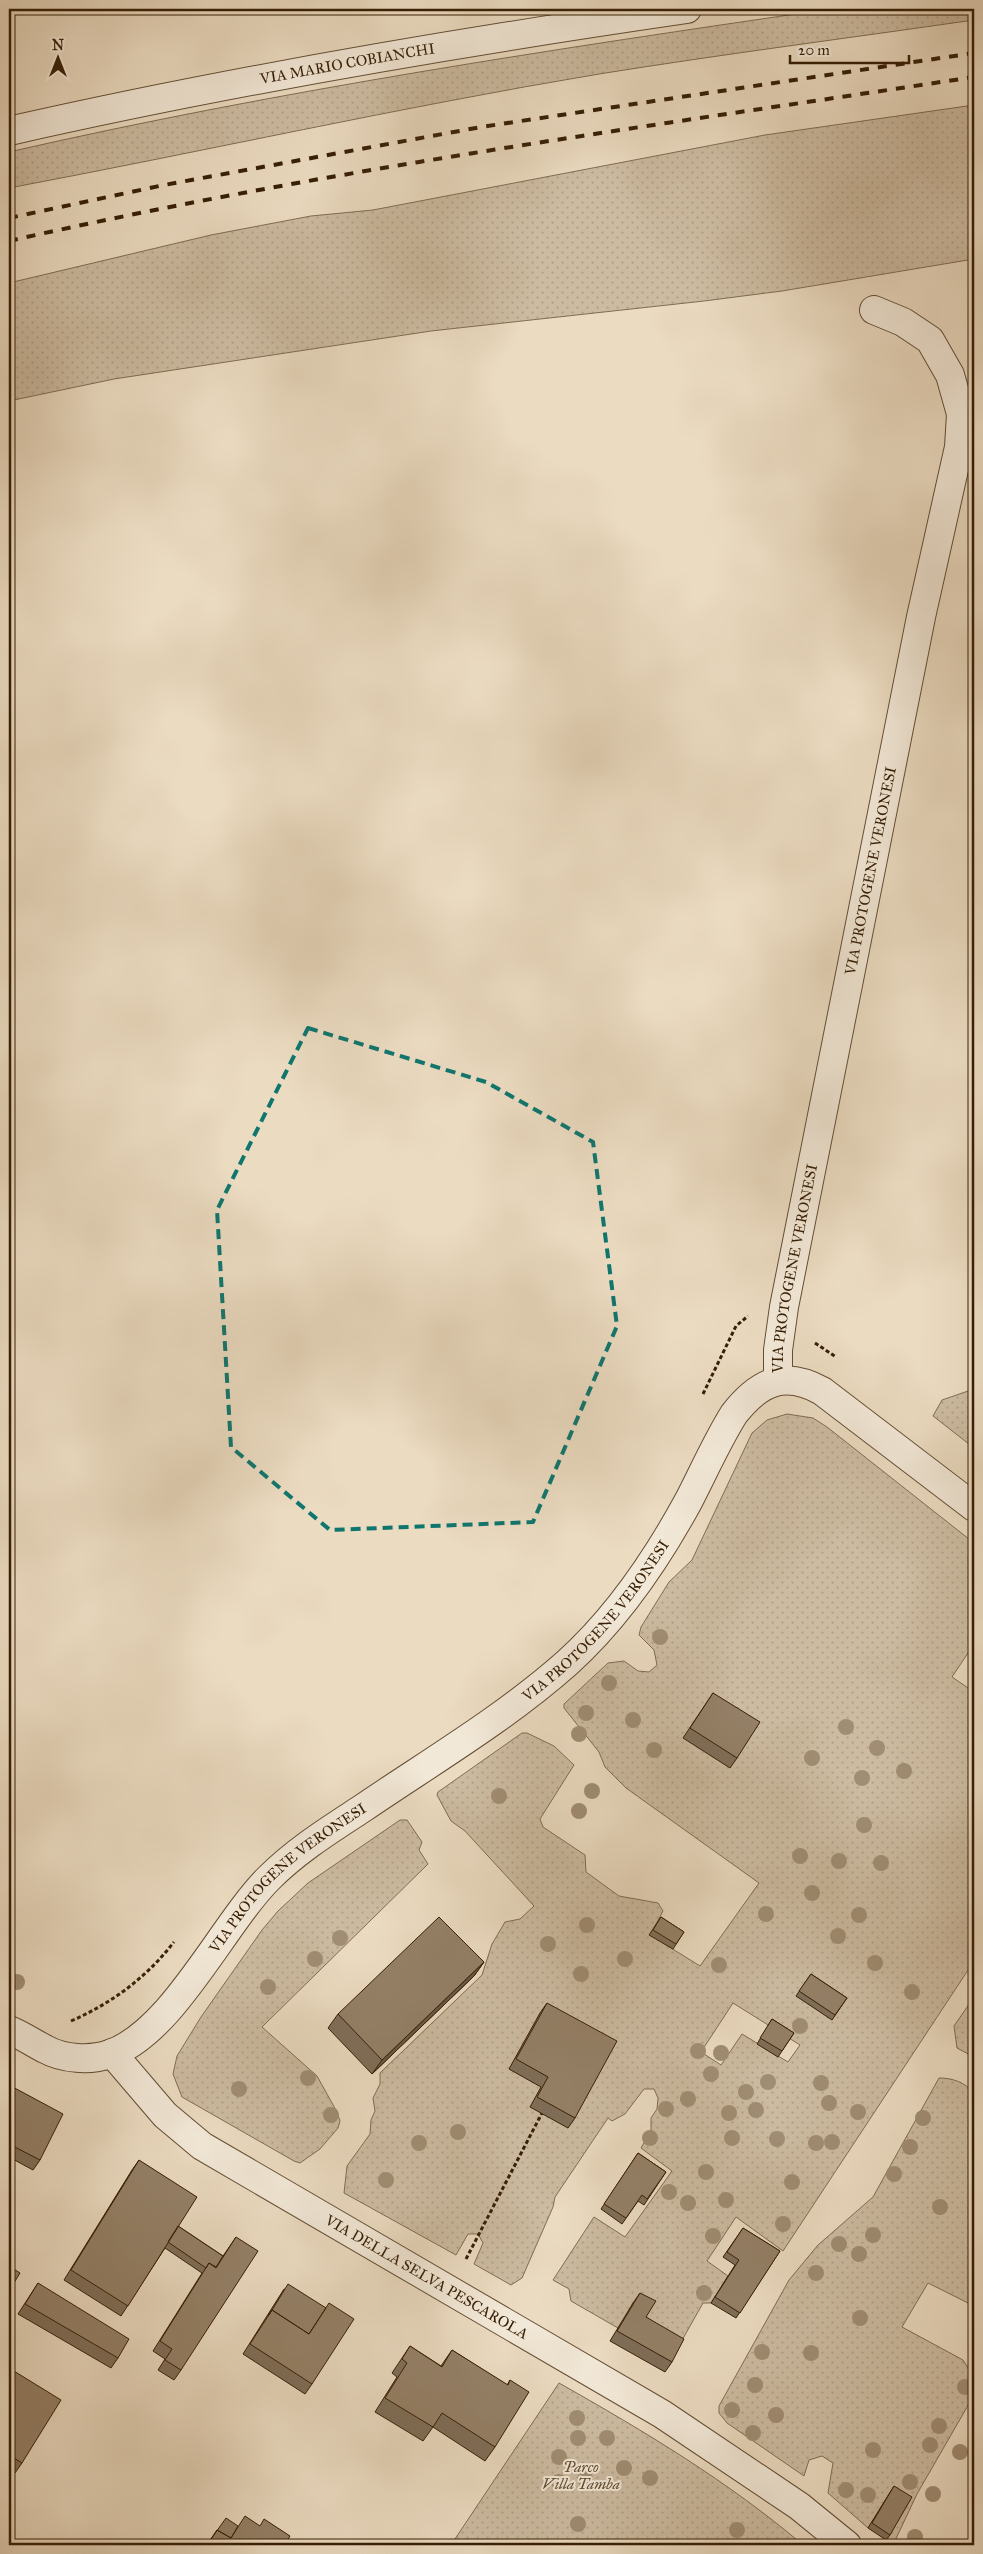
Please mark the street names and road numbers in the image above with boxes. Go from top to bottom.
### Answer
street label: VIA MARIO COBIANCHI [257,39,436,88]
street label: VIA PROTOGENE VERONESI [841,765,900,978]
street label: VIA PROTOGENE VERONESI [769,1162,821,1374]
street label: VIA PROTOGENE VERONESI [518,1537,673,1706]
street label: VIA PROTOGENE VERONESI [205,1799,370,1957]
street label: VIA DELLA SELVA PESCAROLA [321,2210,532,2343]

